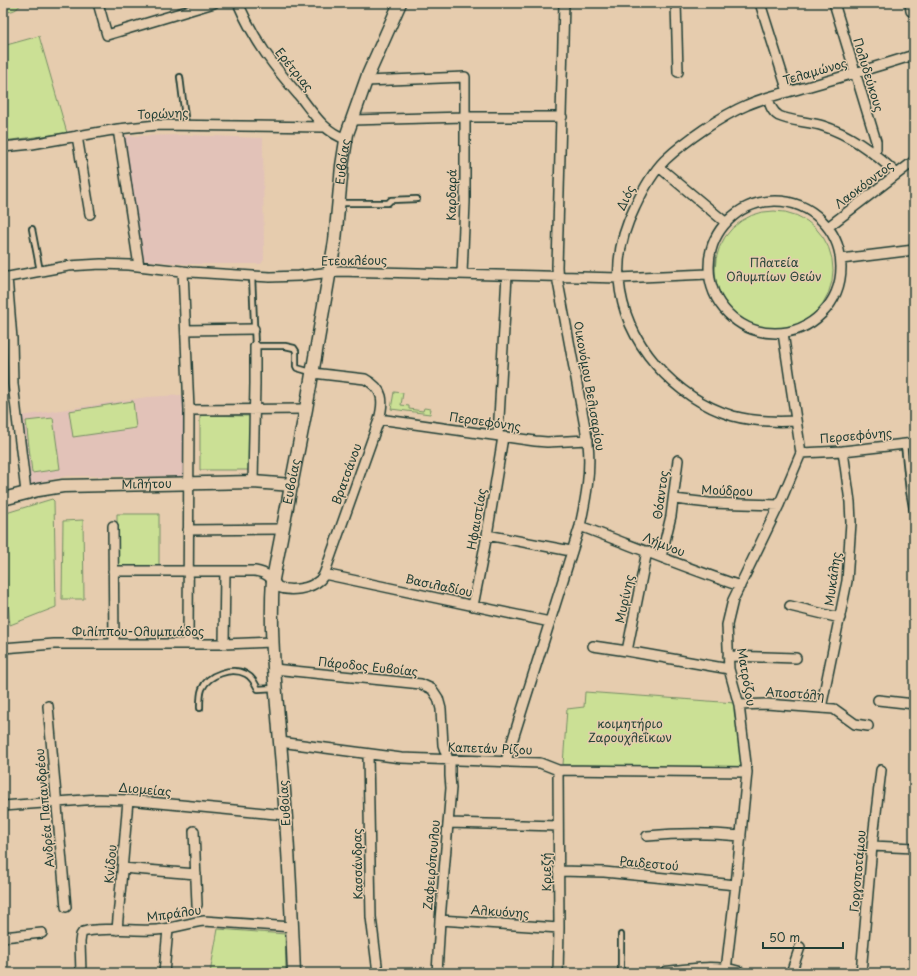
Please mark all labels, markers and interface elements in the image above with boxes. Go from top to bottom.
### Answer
street label: Πολυδεύκους [849,35,889,114]
street label: Ερέτριας [271,44,318,95]
street label: Τελαμώνος [781,53,849,89]
street label: Τορώνης [137,103,189,123]
street label: Ευβοίας [330,137,354,185]
street label: Λαοκόοντος [830,156,897,212]
street label: Καρδαρά [442,169,460,221]
street label: Διός [611,182,639,213]
street label: Ετεοκλέους [321,250,387,270]
park label: Πλατεία Ολυμπίων Θεών [726,253,822,285]
street label: Οικονόμου Βελισαρίου [570,320,610,452]
street label: Περσεφόνης [448,407,522,435]
street label: Περσεφόνης [819,423,893,447]
street label: Βρατσάνου [327,440,366,507]
street label: Ευβοίας [278,457,304,506]
street label: Θόαντος [648,469,672,521]
street label: Μιλήτου [121,474,172,493]
street label: Μούδρου [701,480,753,500]
street label: Ηφαιστίας [462,487,490,551]
street label: Λήμνου [641,528,688,561]
street label: Μυκάλης [819,551,845,607]
street label: Βασιλαδίου [404,569,475,601]
street label: Μυρίνης [610,573,638,625]
street label: Φιλίππου-Ολυμπιάδος [72,622,204,640]
street label: Ματρόζου [733,646,761,708]
street label: Πάροδος Ευβοίας [317,652,419,680]
street label: Αποστόλη [765,682,825,704]
park label: κοιμητήριο Ζαρουχλεΐκων [588,714,672,746]
street label: Καπετάν Ρίζου [447,738,533,758]
street label: Ανδρέα Παπανδρέου [30,748,58,868]
street label: Διομείας [118,778,172,800]
street label: Ευβοίας [273,779,295,827]
street label: Ζαφειρόπουλου [418,819,444,911]
street label: Κασσάνδρας [347,828,367,900]
street label: Γοργοποτάμου [844,829,870,913]
street label: Κνίδου [99,844,121,884]
street label: Ραιδεστού [619,851,680,875]
street label: Κριεζή [537,853,555,891]
street label: Μπράλου [145,900,203,926]
street label: Αλκυόνης [470,900,530,922]
scale bar [763,924,843,950]
text: 50 m [769,928,800,946]

